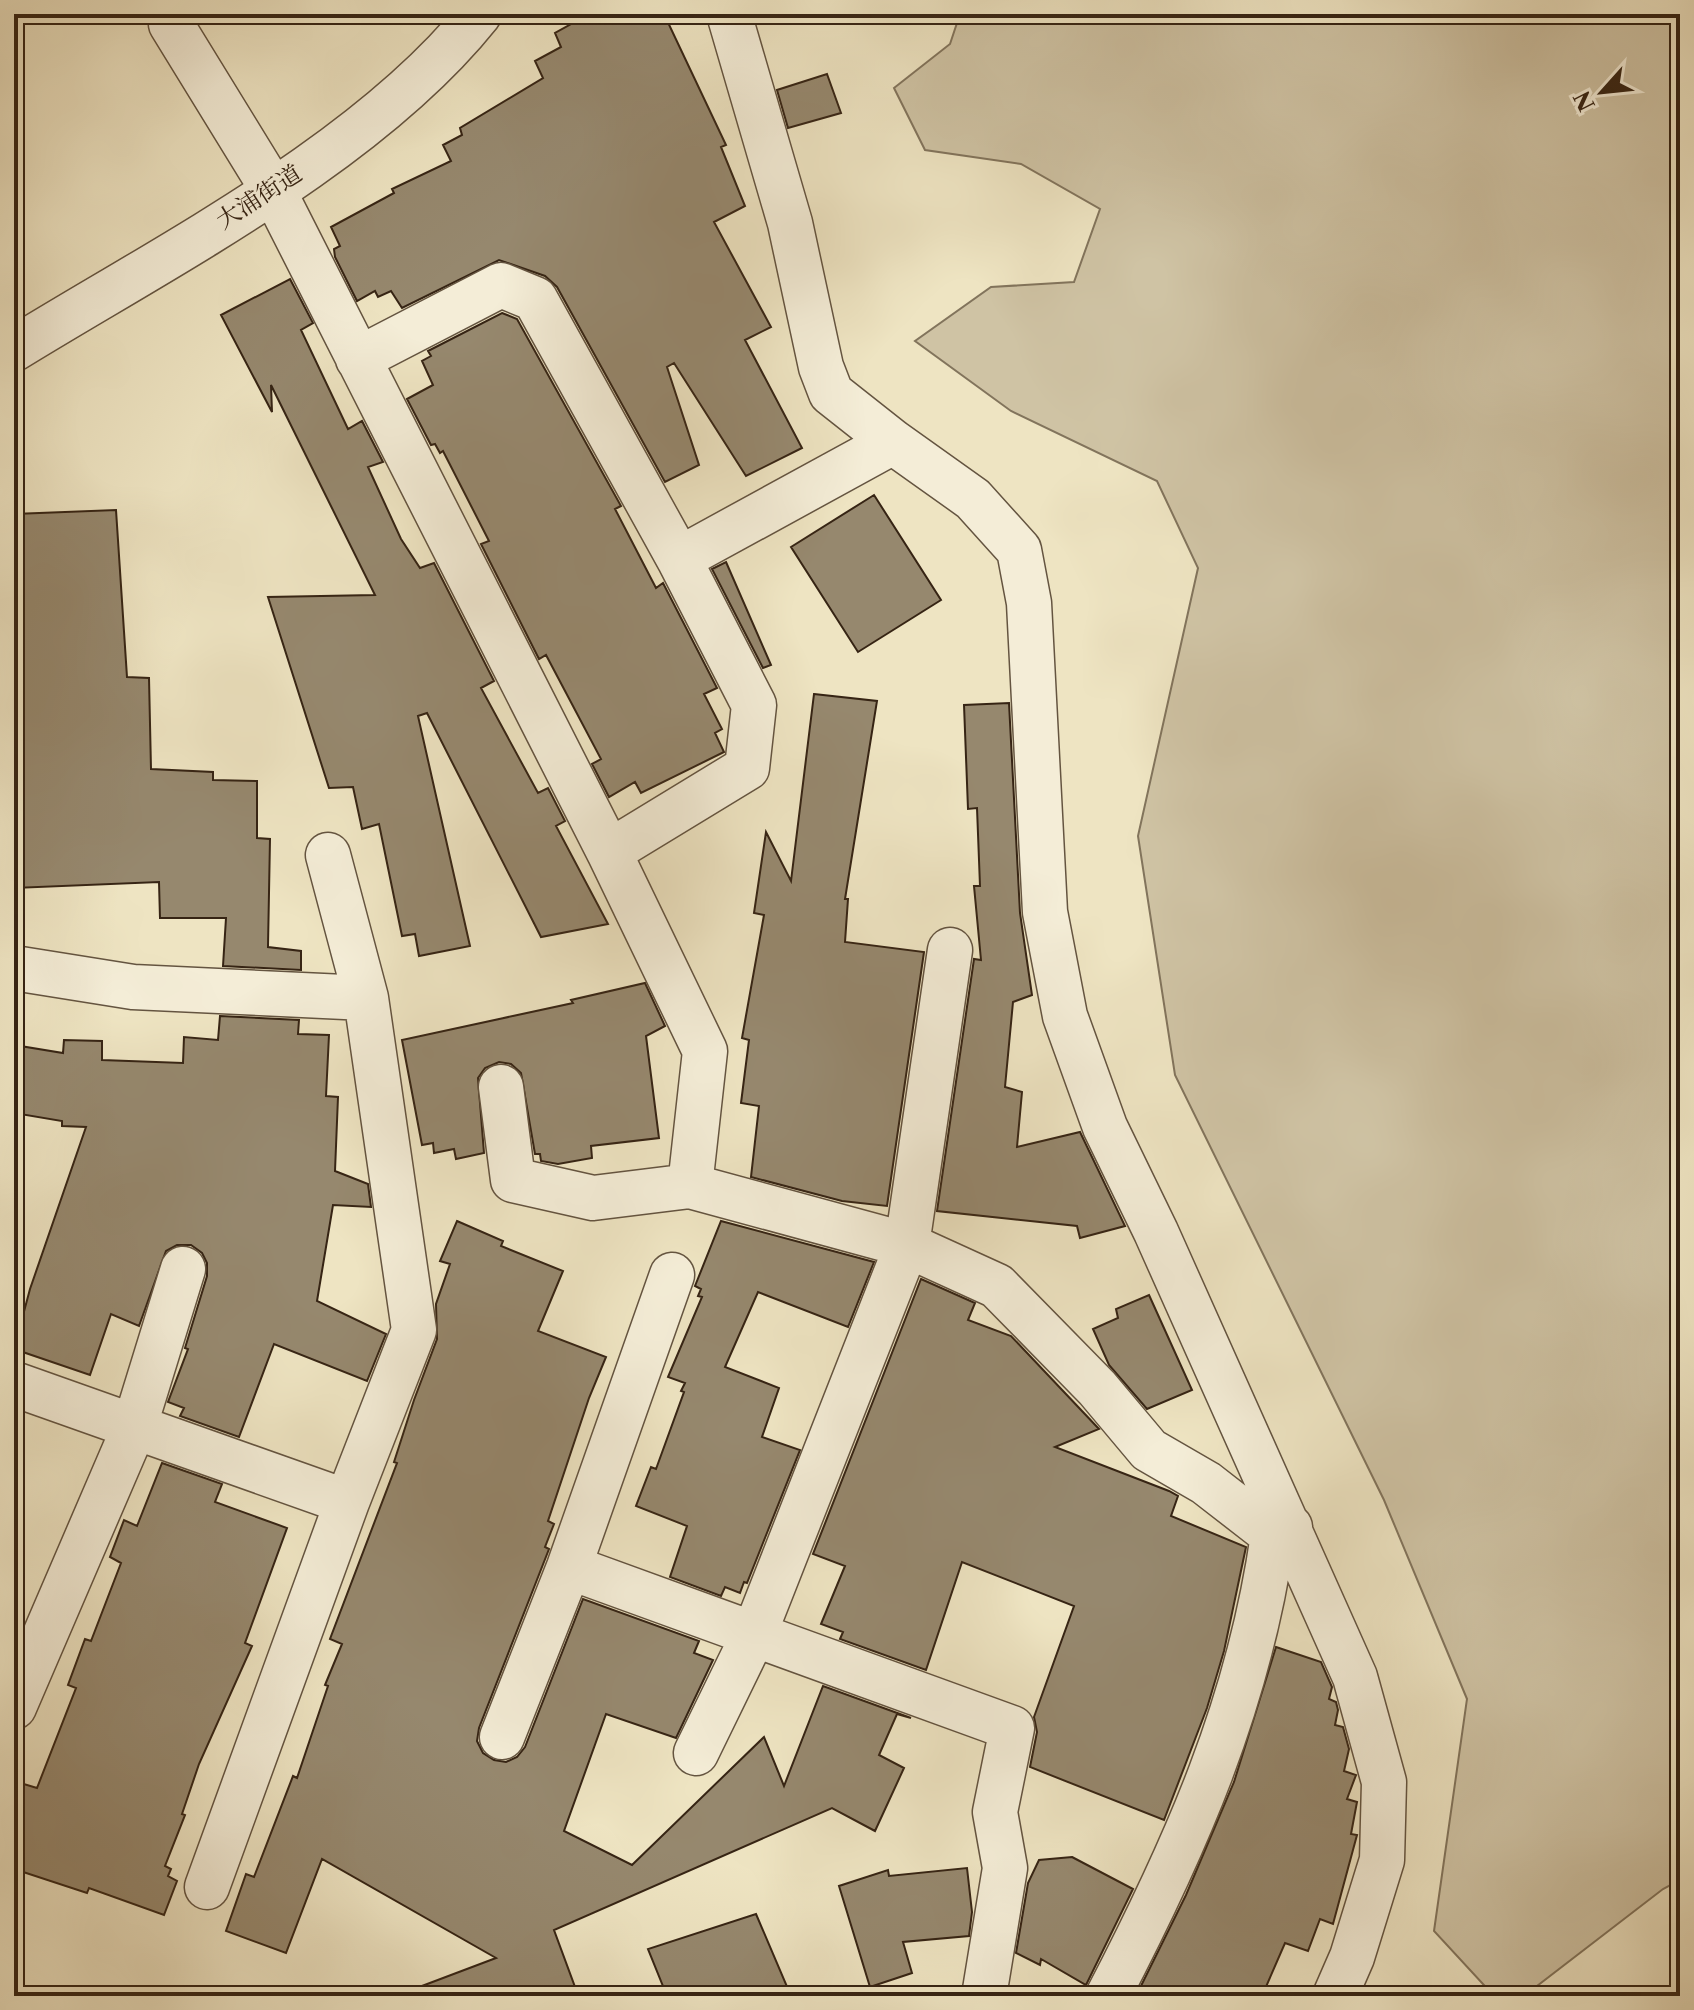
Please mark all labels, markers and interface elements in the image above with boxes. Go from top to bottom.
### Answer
north arrow [1562,52,1642,132]
text: N [1568,86,1601,116]
street label: 大浦街道 [211,158,307,235]

